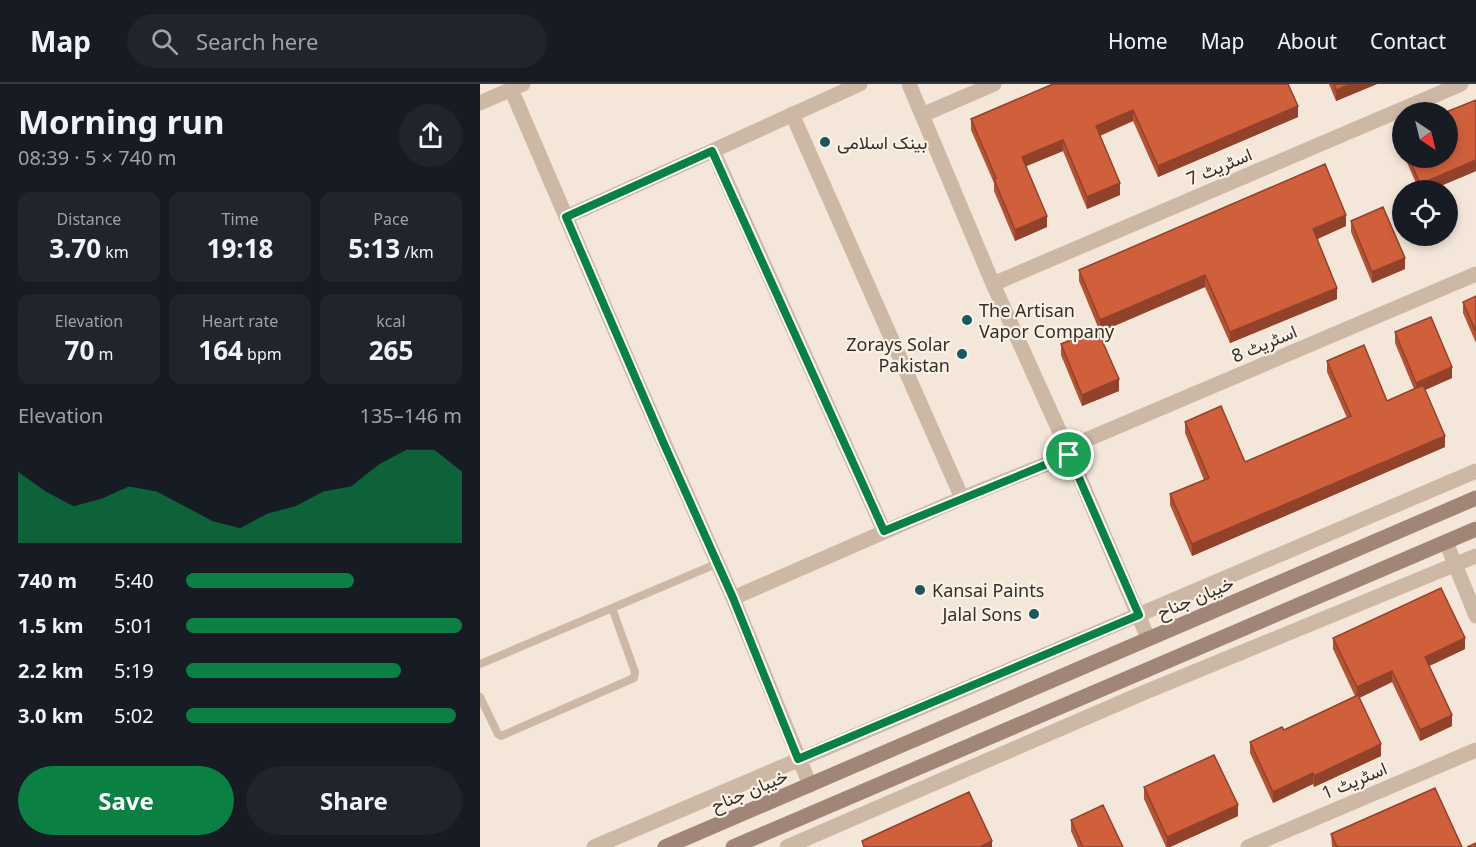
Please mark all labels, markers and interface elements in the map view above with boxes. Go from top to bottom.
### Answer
search box [127,14,547,68]
text: Map [30,22,91,60]
icon: search [148,25,181,58]
text: Search here [196,26,318,56]
text: Home [1108,27,1168,55]
text: Map [1201,27,1244,55]
text: About [1277,27,1337,55]
text: Contact [1370,27,1446,55]
text: Morning run [18,99,224,144]
north arrow [1392,102,1458,168]
map controls [1392,102,1458,246]
button: share [399,104,462,167]
place label: بینک اسلامی [837,130,927,154]
marker: بینک اسلامی [818,135,832,149]
street label: اسٹریٹ 7 [1183,142,1255,190]
text: 08:39 · 5 × 740 m [18,144,176,171]
button: locate [1392,180,1458,246]
text: Distance [57,208,121,230]
text: Time [221,208,259,230]
text: Pace [373,208,409,230]
text: 3.70 [49,230,101,266]
text: 19:18 [207,230,273,266]
text: 5:13 [348,230,400,266]
text: km [101,241,129,263]
text: /km [400,241,434,263]
place label: The Artisan Vapor Company [979,298,1115,343]
text: Elevation [55,310,123,332]
text: Heart rate [202,310,278,332]
text: kcal [376,310,406,332]
marker: The Artisan Vapor Company [960,313,974,327]
street label: اسٹریٹ 8 [1228,319,1300,367]
text: 70 [65,332,94,368]
text: 164 [198,332,243,368]
text: 265 [369,332,413,368]
place label: Zorays Solar Pakistan [846,332,951,377]
text: m [94,343,113,365]
text: bpm [243,343,282,365]
marker: Zorays Solar Pakistan [955,347,969,361]
text: Elevation [18,402,103,429]
text: 135–146 m [359,402,462,429]
pin [1043,429,1094,480]
icon: arrive [1052,438,1085,471]
text: 740 m [18,567,77,594]
text: 5:40 [114,567,154,594]
street label: خیبان جناح [1153,570,1237,625]
place label: Kansai Paints [932,578,1044,602]
marker: Kansai Paints [913,583,927,597]
place label: Jalal Sons [940,602,1022,626]
marker: Jalal Sons [1027,607,1041,621]
text: 1.5 km [18,612,84,639]
text: 5:01 [114,612,154,639]
text: 2.2 km [18,657,84,684]
text: 5:19 [114,657,154,684]
text: 3.0 km [18,702,84,729]
text: 5:02 [114,702,154,729]
street label: اسٹریٹ 1 [1318,756,1390,804]
street label: خیبان جناح [707,763,791,818]
button: Save [18,766,234,835]
button: Share [246,766,462,835]

